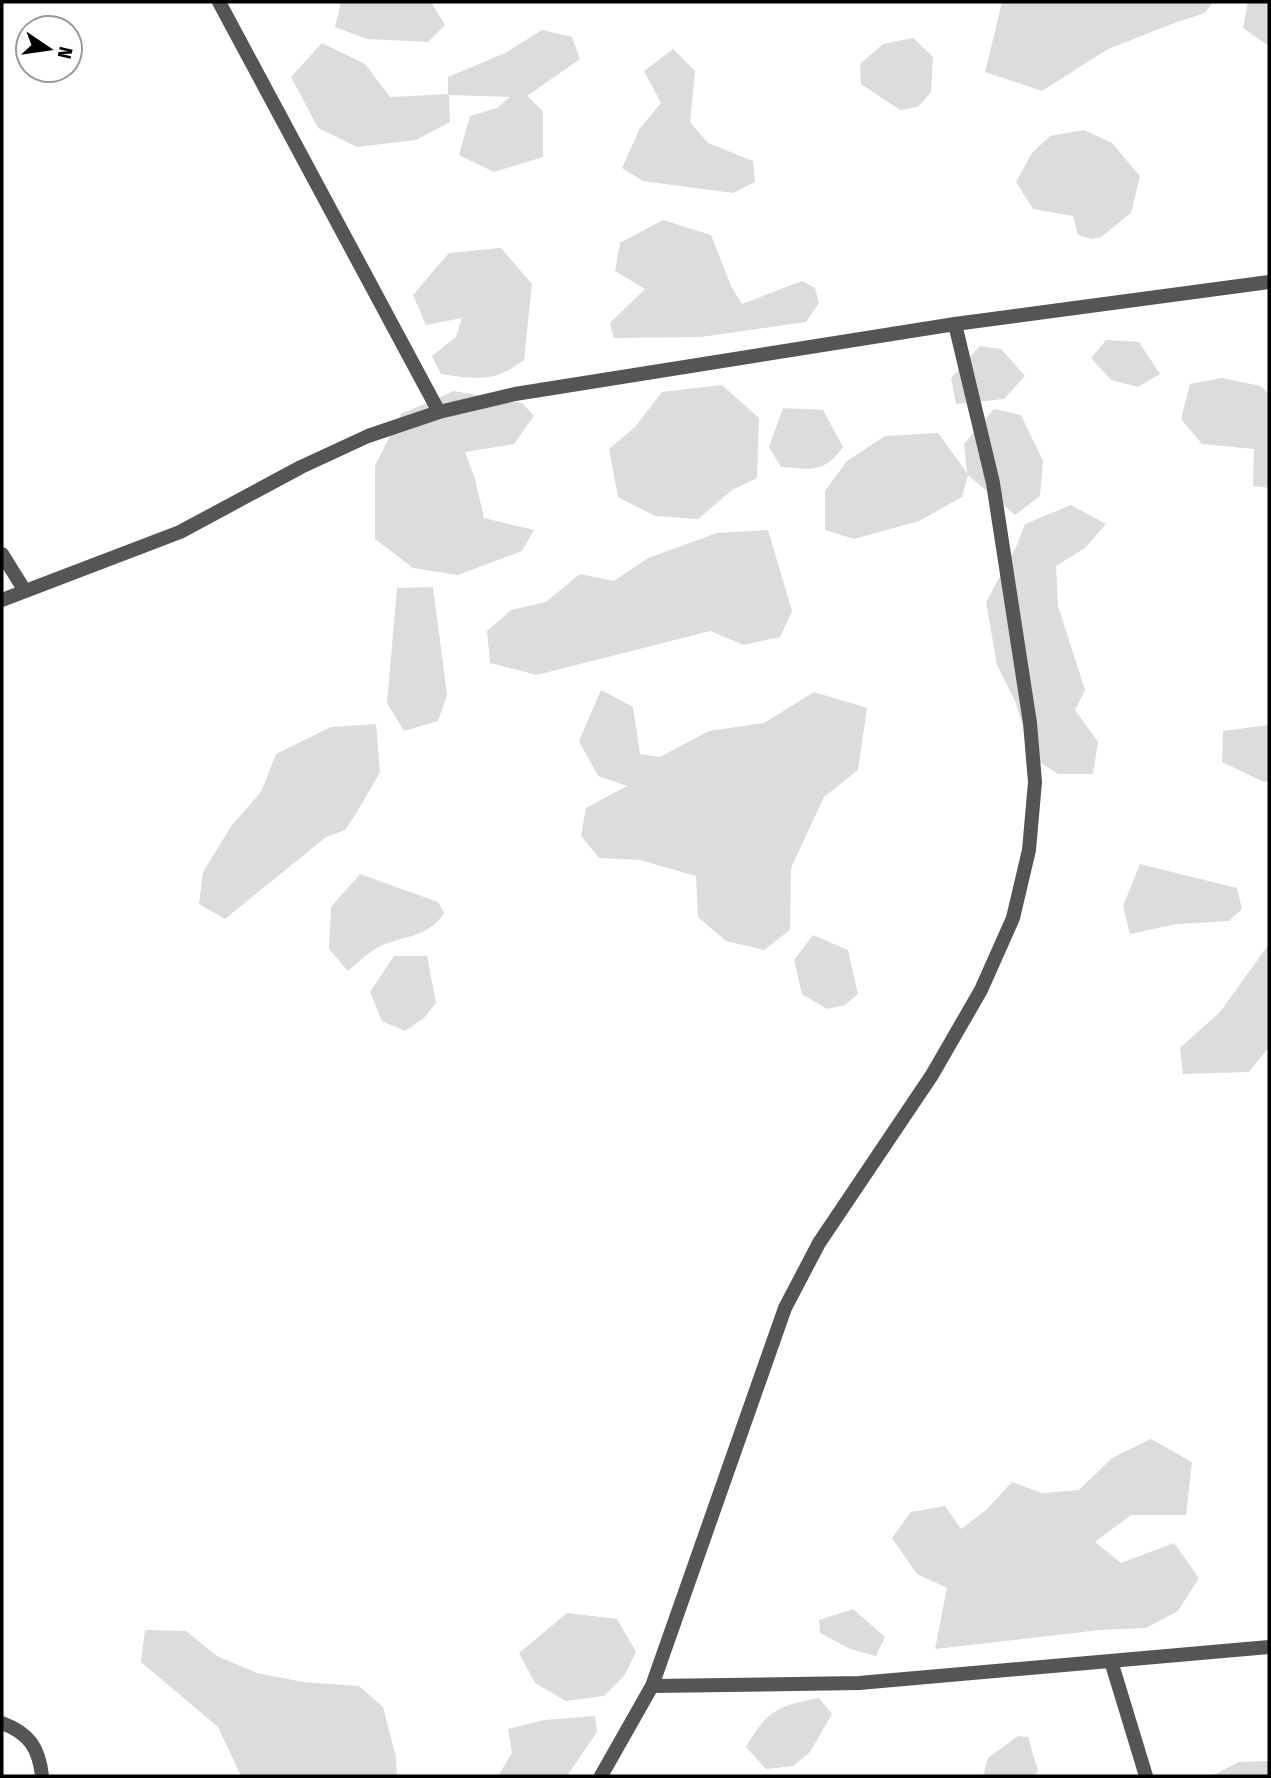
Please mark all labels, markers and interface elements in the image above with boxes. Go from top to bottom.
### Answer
north arrow [14,14,84,84]
text: N [53,45,78,61]

